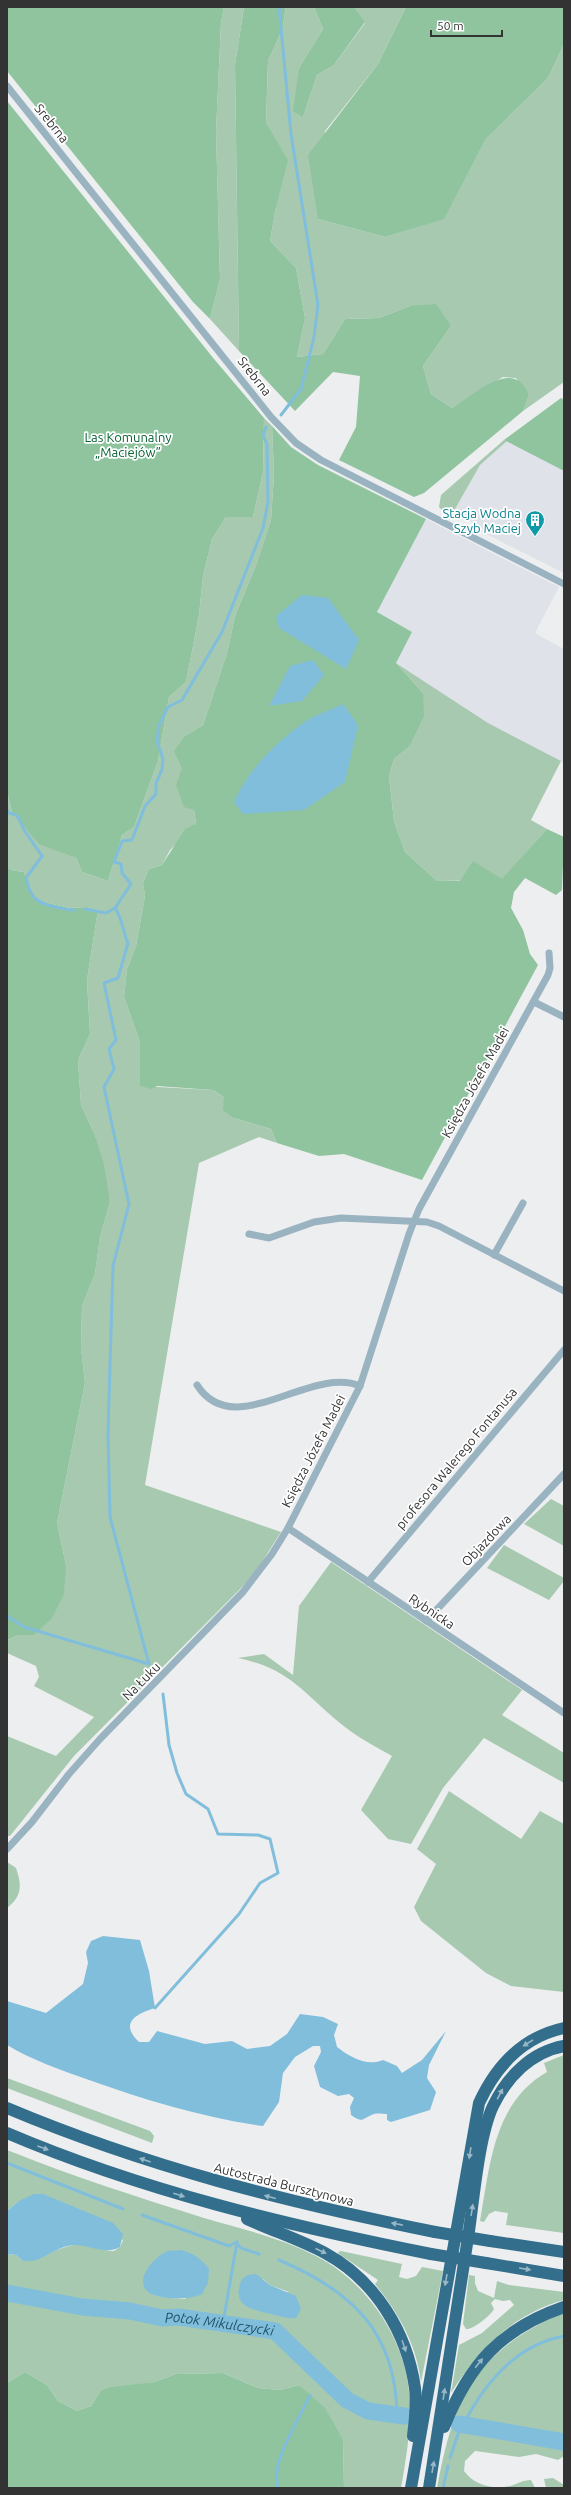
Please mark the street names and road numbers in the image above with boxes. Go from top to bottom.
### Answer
street label: Srebrna [32,101,72,145]
street label: Srebrna [235,354,275,398]
street label: Księdza Józefa Madei [439,1024,511,1140]
street label: profesora Walerego Fontanusa [393,1385,519,1531]
street label: Księdza Józefa Madei [278,1392,348,1510]
street label: Objazdowa [459,1511,513,1569]
street label: Rybnicka [407,1591,457,1631]
street label: Na Łuku [119,1659,163,1703]
street label: Autostrada Bursztynowa [213,2160,355,2208]

